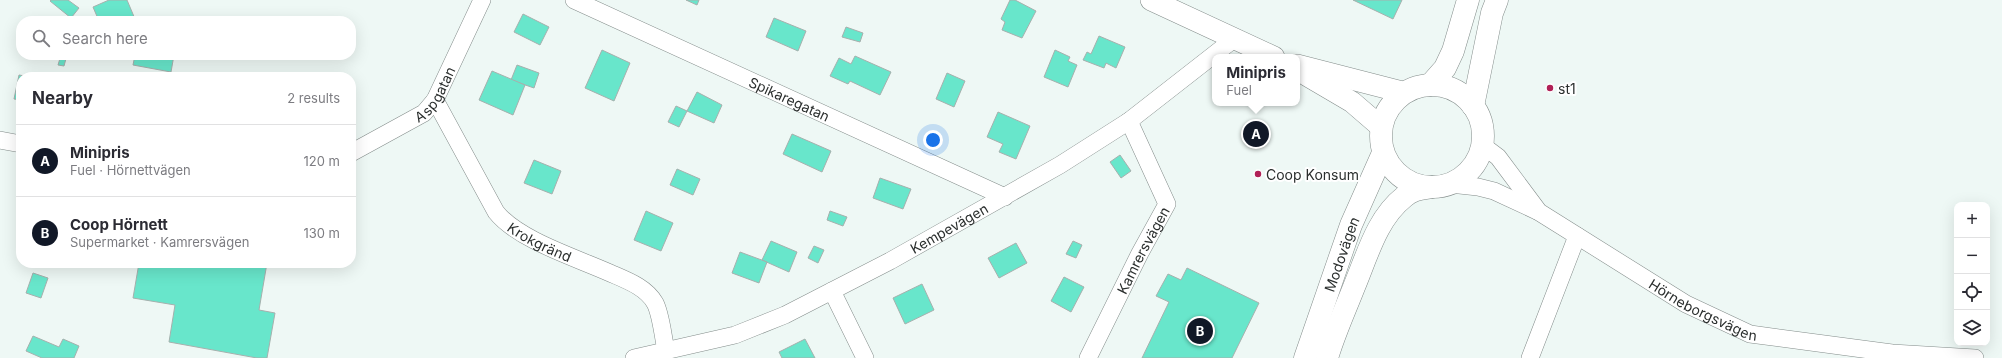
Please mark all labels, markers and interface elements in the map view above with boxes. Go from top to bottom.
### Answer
search box [16,16,356,60]
icon: search [30,27,52,49]
text: Search here [62,29,148,48]
popup [1212,54,1300,106]
text: Minipris [1226,63,1286,82]
street label: Aspgatan [411,64,458,125]
street label: Spikaregatan [746,73,833,124]
place label: st1 [1558,80,1576,97]
text: Fuel [1226,82,1252,98]
marker: st1 [1545,83,1555,93]
text: Nearby [32,88,93,108]
text: 2 results [287,90,340,106]
pin: A [1243,119,1269,149]
your location [923,130,943,150]
text: Minipris [70,143,130,162]
text: A [40,153,50,169]
text: 120 m [304,153,340,169]
text: Fuel · Hörnettvägen [70,162,191,178]
place label: Coop Konsum [1266,166,1359,183]
marker: Coop Konsum [1253,169,1263,179]
street label: Kempevägen [907,199,991,256]
map controls [1954,202,1990,346]
button: + [1954,202,1990,238]
street label: Kamrersvägen [1113,203,1172,296]
street label: Modovägen [1320,214,1362,294]
text: Coop Hörnett [70,215,168,234]
street label: Krokgränd [505,218,574,265]
text: B [41,225,49,241]
text: 130 m [303,225,340,241]
text: Supermarket · Kamrersvägen [70,234,249,250]
button: − [1954,238,1990,274]
button: locate [1954,274,1990,310]
street label: Hörneborgsvägen [1646,275,1758,343]
button: layers [1954,310,1990,346]
pin: B [1187,316,1213,346]

